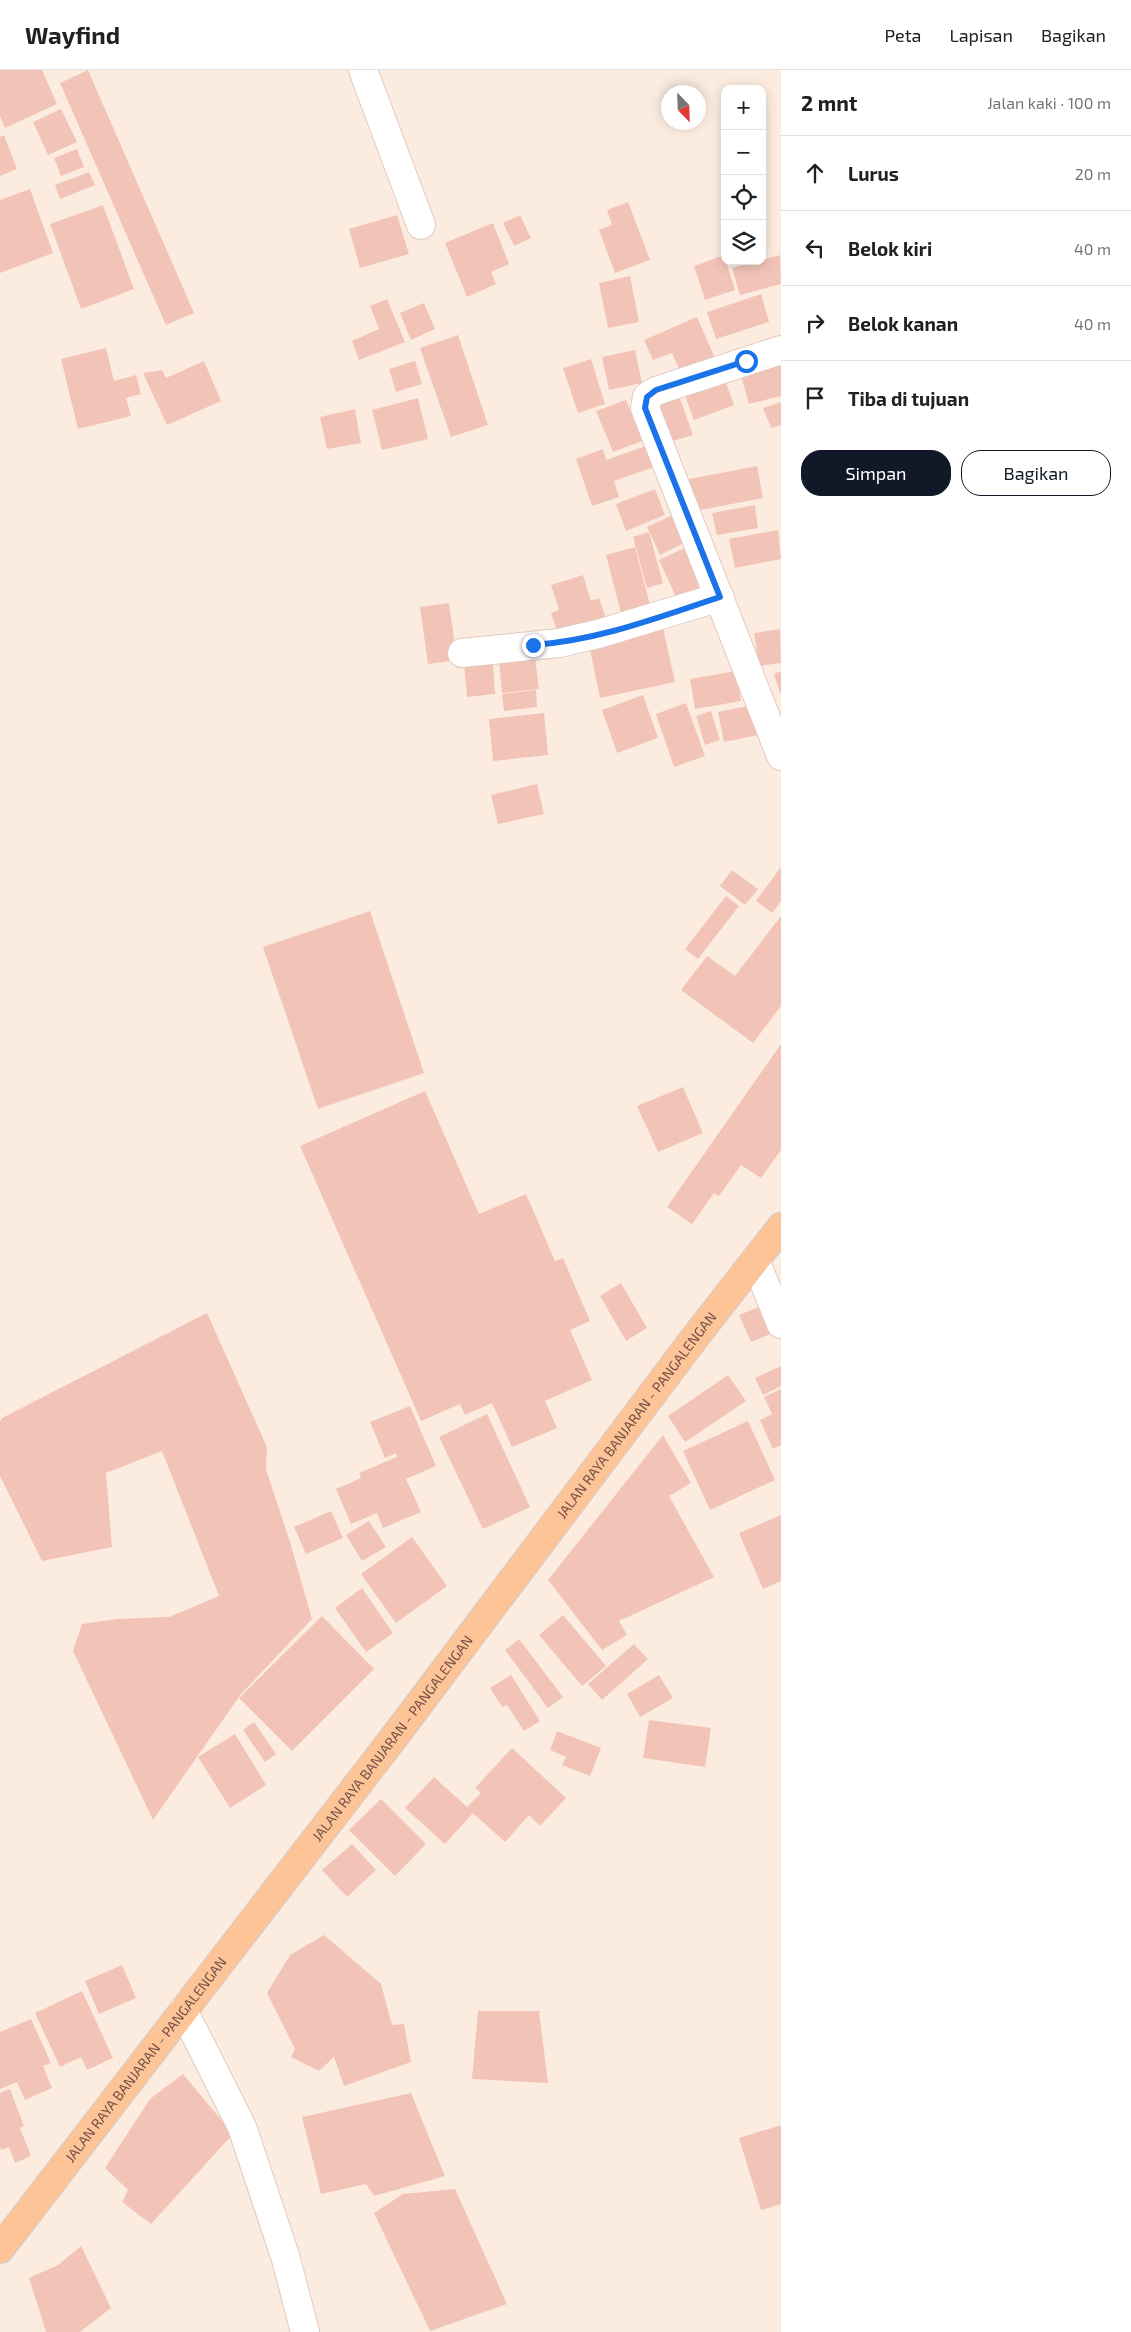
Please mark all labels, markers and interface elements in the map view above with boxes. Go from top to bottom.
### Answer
text: Wayfind [25,20,120,49]
text: Peta [884,24,921,46]
text: Lapisan [949,24,1013,46]
text: Bagikan [1041,24,1106,46]
north arrow [661,85,706,130]
map controls [721,85,766,265]
button: + [721,85,766,130]
text: 2 mnt [801,90,857,115]
text: Jalan kaki · 100 m [987,93,1111,112]
button: − [721,130,766,175]
icon: ahead [801,159,829,187]
text: Lurus [848,162,899,185]
text: 20 m [1075,164,1111,183]
button: locate [721,175,766,220]
button: layers [721,220,766,265]
icon: left [801,234,829,262]
text: Belok kiri [848,237,932,260]
text: 40 m [1074,239,1111,258]
icon: right [801,309,829,337]
text: Belok kanan [848,312,958,335]
text: 40 m [1074,314,1111,333]
route start [735,350,758,373]
icon: arrive [801,384,829,412]
text: Tiba di tujuan [848,387,969,410]
button: Simpan [801,450,951,496]
button: Bagikan [961,450,1111,496]
route end [522,634,545,657]
street label: JALAN RAYA BANJARAN - PANGALENGAN [553,1308,720,1522]
street label: JALAN RAYA BANJARAN - PANGALENGAN [308,1632,476,1844]
street label: JALAN RAYA BANJARAN - PANGALENGAN [61,1953,230,2165]

